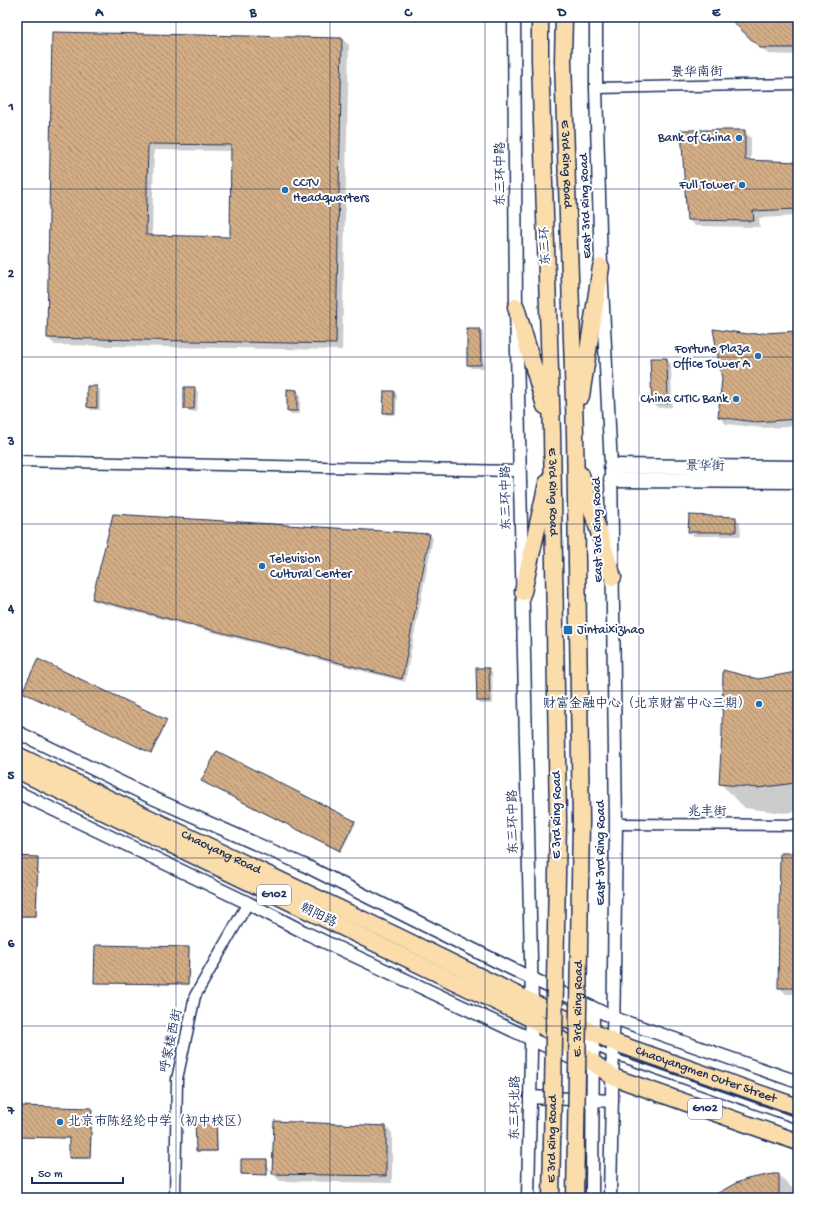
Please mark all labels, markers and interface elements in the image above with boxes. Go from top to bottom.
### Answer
text: A [94,6,104,21]
text: B [249,6,258,21]
text: C [403,6,413,21]
text: D [557,6,567,21]
text: E [712,6,721,21]
street label: 景华南街 [671,64,723,81]
text: 1 [7,100,14,115]
street label: E 3rd Ring Road [557,120,575,210]
place label: Bank of China [657,131,732,146]
marker: Bank of China [734,133,744,143]
street label: 东三环中路 [493,141,509,207]
street label: East 3rd Ring Road [577,152,595,259]
place label: CCTV Headquarters [293,176,370,206]
place label: Full Tower [678,178,735,193]
marker: Full Tower [737,180,747,190]
marker: CCTV Headquarters [280,185,290,195]
street label: 东三环 [537,226,554,266]
text: 2 [8,267,15,282]
place label: Fortune Plaza Office Tower A [673,342,751,372]
marker: Fortune Plaza Office Tower A [753,351,763,361]
place label: China CITIC Bank [640,392,729,407]
marker: China CITIC Bank [731,394,741,404]
text: 3 [7,435,15,450]
street label: E 3rd Ring Road [545,448,561,537]
street label: 景华街 [685,458,725,475]
street label: 东三环中路 [498,465,515,531]
street label: East 3rd Ring Road [590,476,606,583]
place label: Television Cultural Center [269,552,353,582]
marker: Television Cultural Center [257,561,267,571]
text: 4 [7,602,15,617]
place label: Jintaixizhao [577,623,645,638]
marker: Jintaixizhao [562,624,574,636]
place label: 财富金融中心（北京财富中心三期） [543,696,751,712]
marker: 财富金融中心（北京财富中心三期） [754,699,764,709]
text: 5 [8,769,15,784]
street label: E 3rd Ring Road [550,770,565,859]
street label: 东三环中路 [505,789,522,855]
street label: East 3rd Ring Road [594,799,609,906]
street label: 兆丰街 [687,804,727,820]
street label: Chaoyang Road [179,827,265,878]
road number: G102 [257,885,291,905]
street label: 朝阳路 [297,900,339,931]
text: 6 [8,937,15,952]
street label: E. 3rd. Ring Road [570,959,586,1057]
street label: 呼家楼西街 [157,1007,186,1074]
street label: Chaoyangmen Outer Street [633,1043,780,1107]
street label: 东三环北路 [507,1075,524,1141]
street label: E 3rd Ring Road [544,1093,560,1183]
road number: G102 [688,1099,722,1119]
text: 7 [7,1104,16,1119]
place label: 北京市陈经纶中学（初中校区） [68,1113,250,1130]
marker: 北京市陈经纶中学（初中校区） [55,1117,65,1127]
scale bar [32,1159,123,1185]
text: 50 m [38,1168,63,1182]

